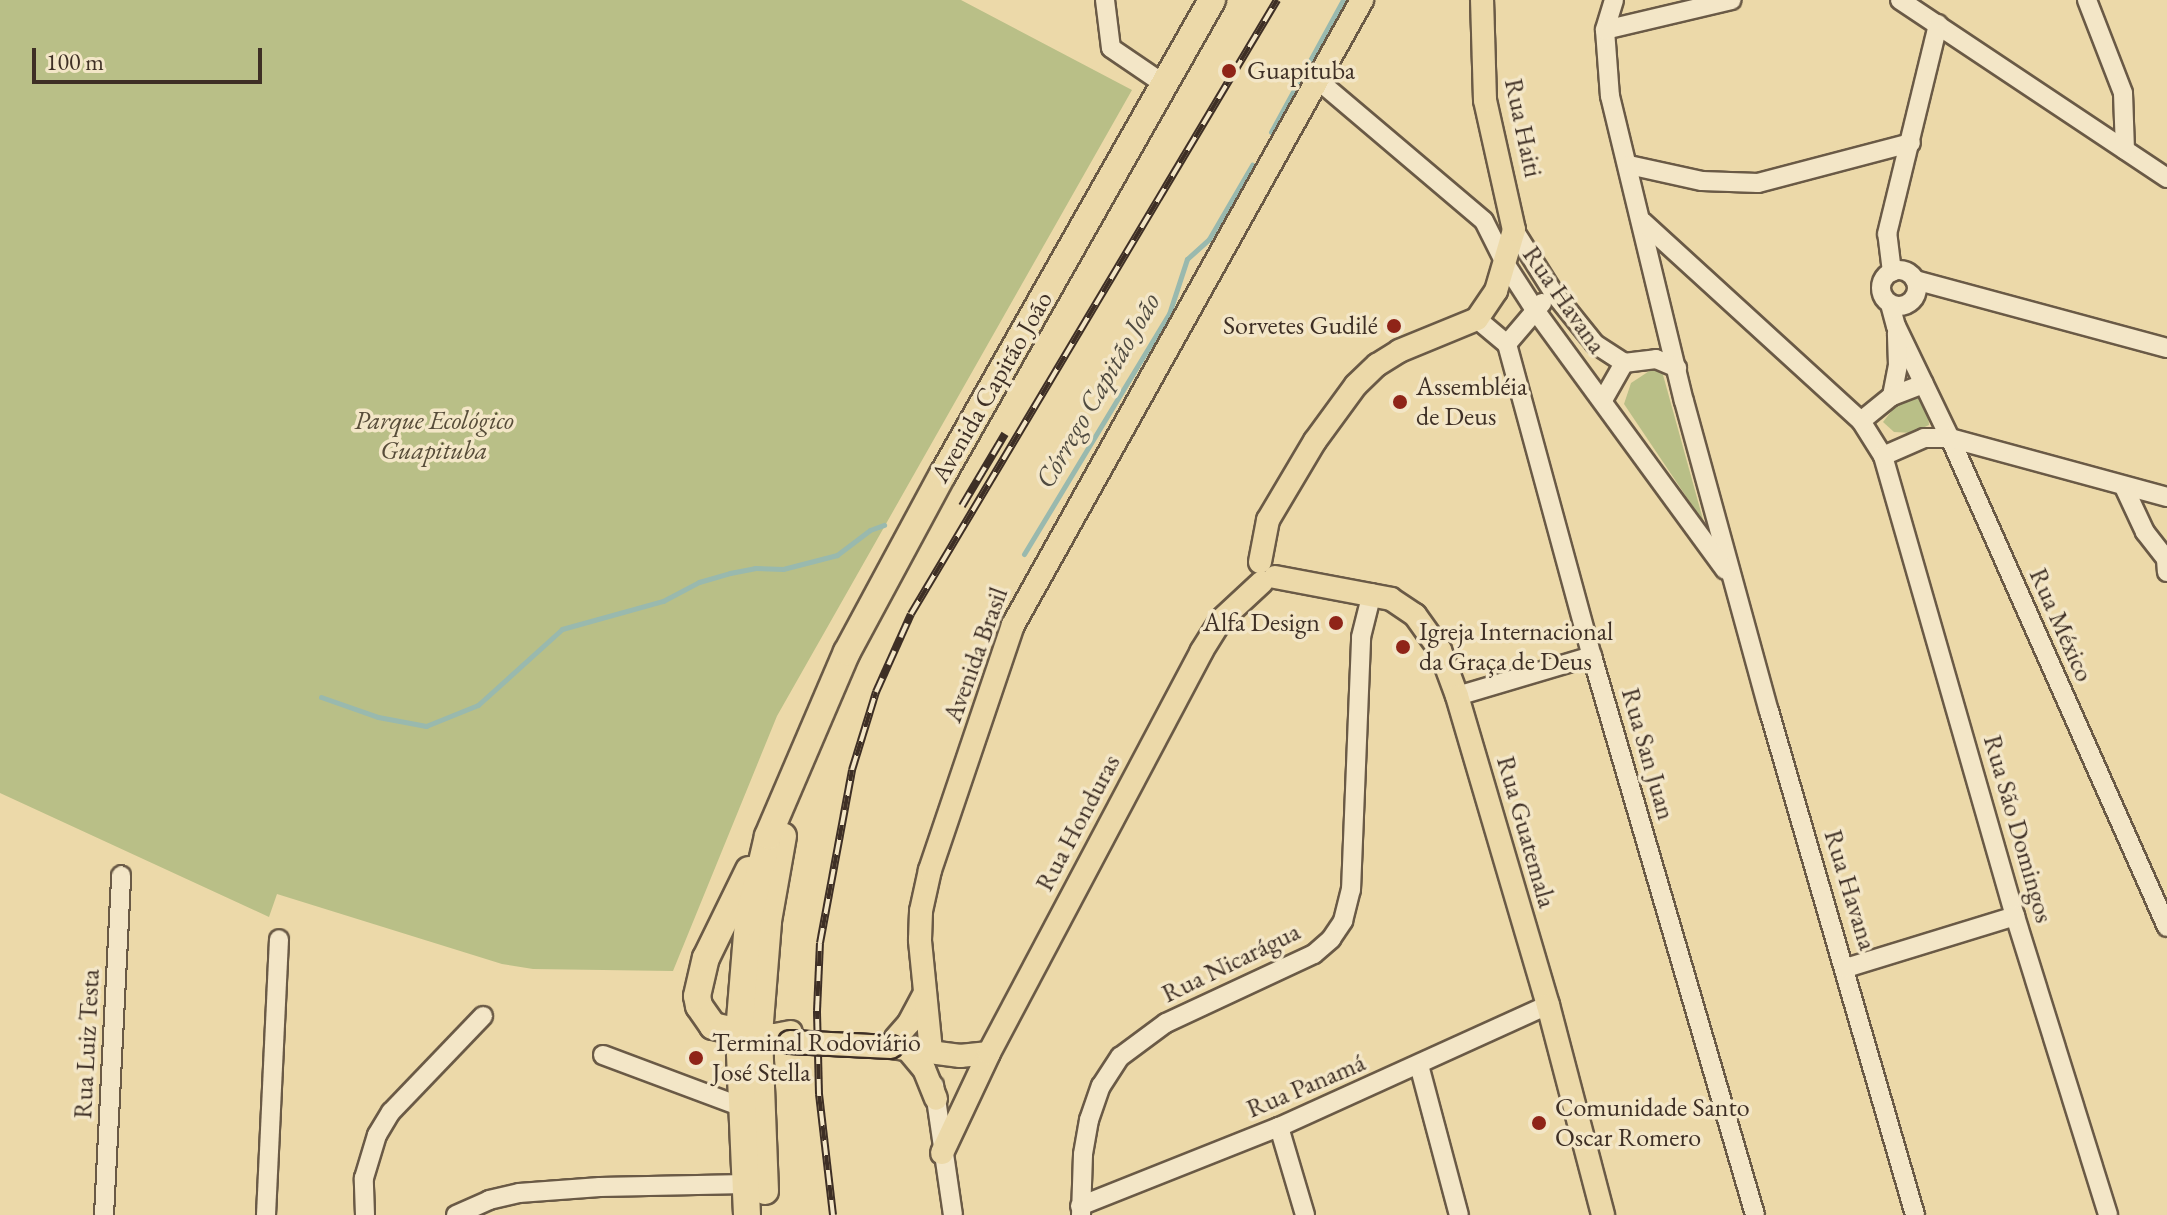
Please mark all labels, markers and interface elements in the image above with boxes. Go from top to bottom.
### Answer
scale bar [36,32,266,82]
text: 100 m [46,46,104,77]
place label: Guapituba [1247,55,1355,87]
marker: Guapituba [1218,60,1240,82]
street label: Rua Haiti [1497,76,1549,180]
street label: Rua Havana [1516,240,1612,360]
street label: Avenida Capitão João [925,286,1059,488]
water label: Córrego Capitão João [1027,286,1167,494]
place label: Sorvetes Gudilé [1223,310,1378,342]
marker: Sorvetes Gudilé [1385,317,1403,335]
place label: Assembléia de Deus [1416,371,1527,432]
marker: Assembléia de Deus [1391,393,1409,411]
park label: Parque Ecológico Guapituba [354,405,514,466]
street label: Rua México [2022,563,2100,687]
street label: Avenida Brasil [937,583,1015,727]
place label: Alfa Design [1203,607,1320,639]
marker: Alfa Design [1327,614,1345,632]
place label: Igreja Internacional da Graça de Deus [1419,616,1613,678]
marker: Igreja Internacional da Graça de Deus [1394,638,1412,656]
street label: Rua San Juan [1614,684,1682,824]
street label: Rua São Domingos [1976,732,2060,926]
street label: Rua Honduras [1029,750,1127,896]
street label: Rua Guatemala [1489,753,1563,911]
street label: Rua Havana [1817,826,1883,954]
street label: Rua Nicarágua [1157,916,1305,1010]
street label: Rua Luiz Testa [68,968,106,1120]
place label: Terminal Rodoviário José Stella [712,1027,921,1088]
street label: Rua Panamá [1242,1047,1370,1125]
marker: Terminal Rodoviário José Stella [687,1049,705,1067]
place label: Comunidade Santo Oscar Romero [1555,1092,1750,1154]
marker: Comunidade Santo Oscar Romero [1530,1114,1548,1132]

